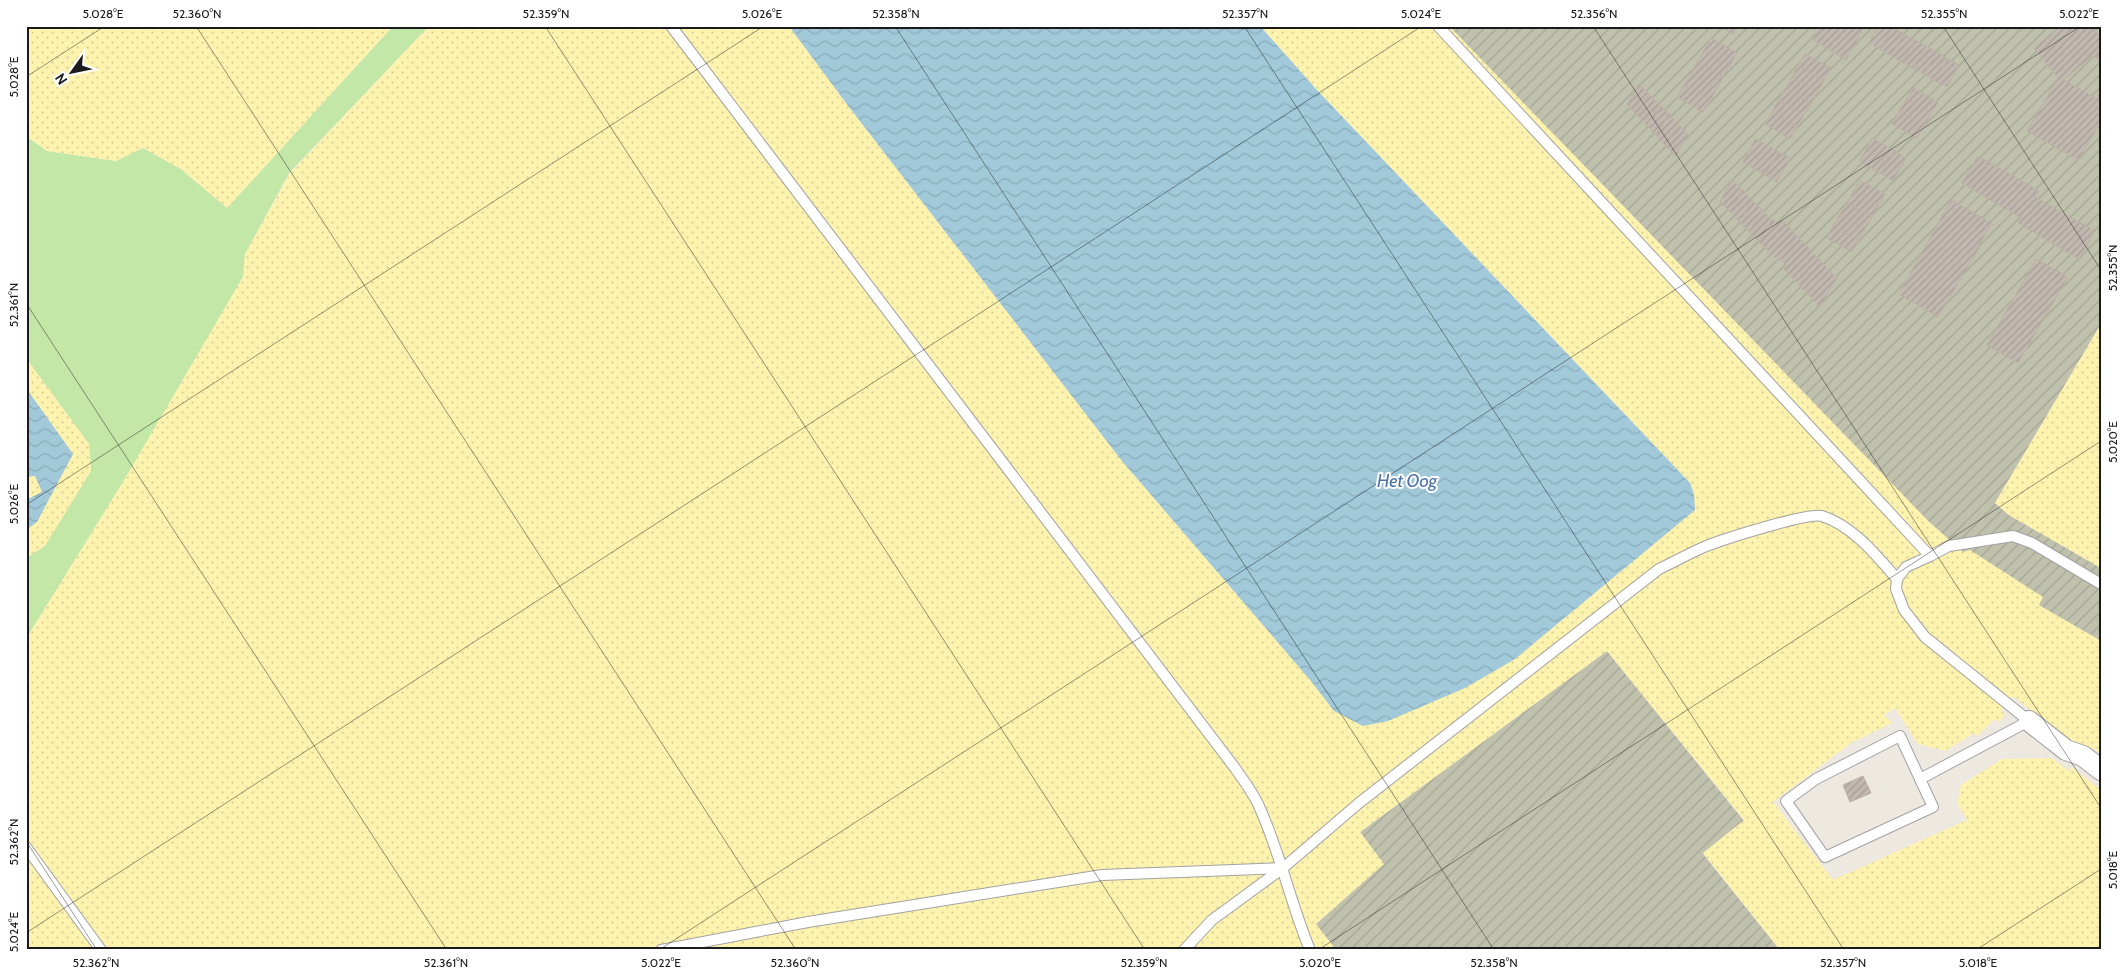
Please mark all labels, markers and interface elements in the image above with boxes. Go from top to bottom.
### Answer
text: 5.028°E [83,6,124,21]
text: 52.360°N [173,6,221,21]
text: 52.359°N [522,6,570,21]
text: 5.026°E [742,6,782,21]
text: 52.358°N [872,6,920,21]
text: 52.357°N [1222,6,1268,21]
text: 5.024°E [1401,6,1442,21]
text: 52.356°N [1571,6,1617,21]
text: 52.355°N [1921,6,1967,21]
text: 5.022°E [2059,6,2099,21]
north arrow [48,48,98,98]
text: 5.028°E [6,56,21,97]
text: N [51,70,71,88]
text: 52.355°N [2105,245,2120,291]
text: 52.361°N [6,283,21,327]
text: 5.020°E [2105,421,2120,463]
water label: Het Oog [1377,470,1438,492]
text: 5.026°E [6,484,21,524]
text: 52.362°N [6,819,21,865]
text: 5.018°E [2105,850,2120,889]
text: 5.024°E [6,911,21,952]
text: 52.362°N [73,955,119,970]
text: 52.361°N [424,955,468,970]
text: 5.022°E [641,955,681,970]
text: 52.360°N [771,955,819,970]
text: 52.359°N [1120,955,1168,970]
text: 5.020°E [1299,955,1341,970]
text: 52.358°N [1470,955,1518,970]
text: 52.357°N [1820,955,1866,970]
text: 5.018°E [1959,955,1998,970]

